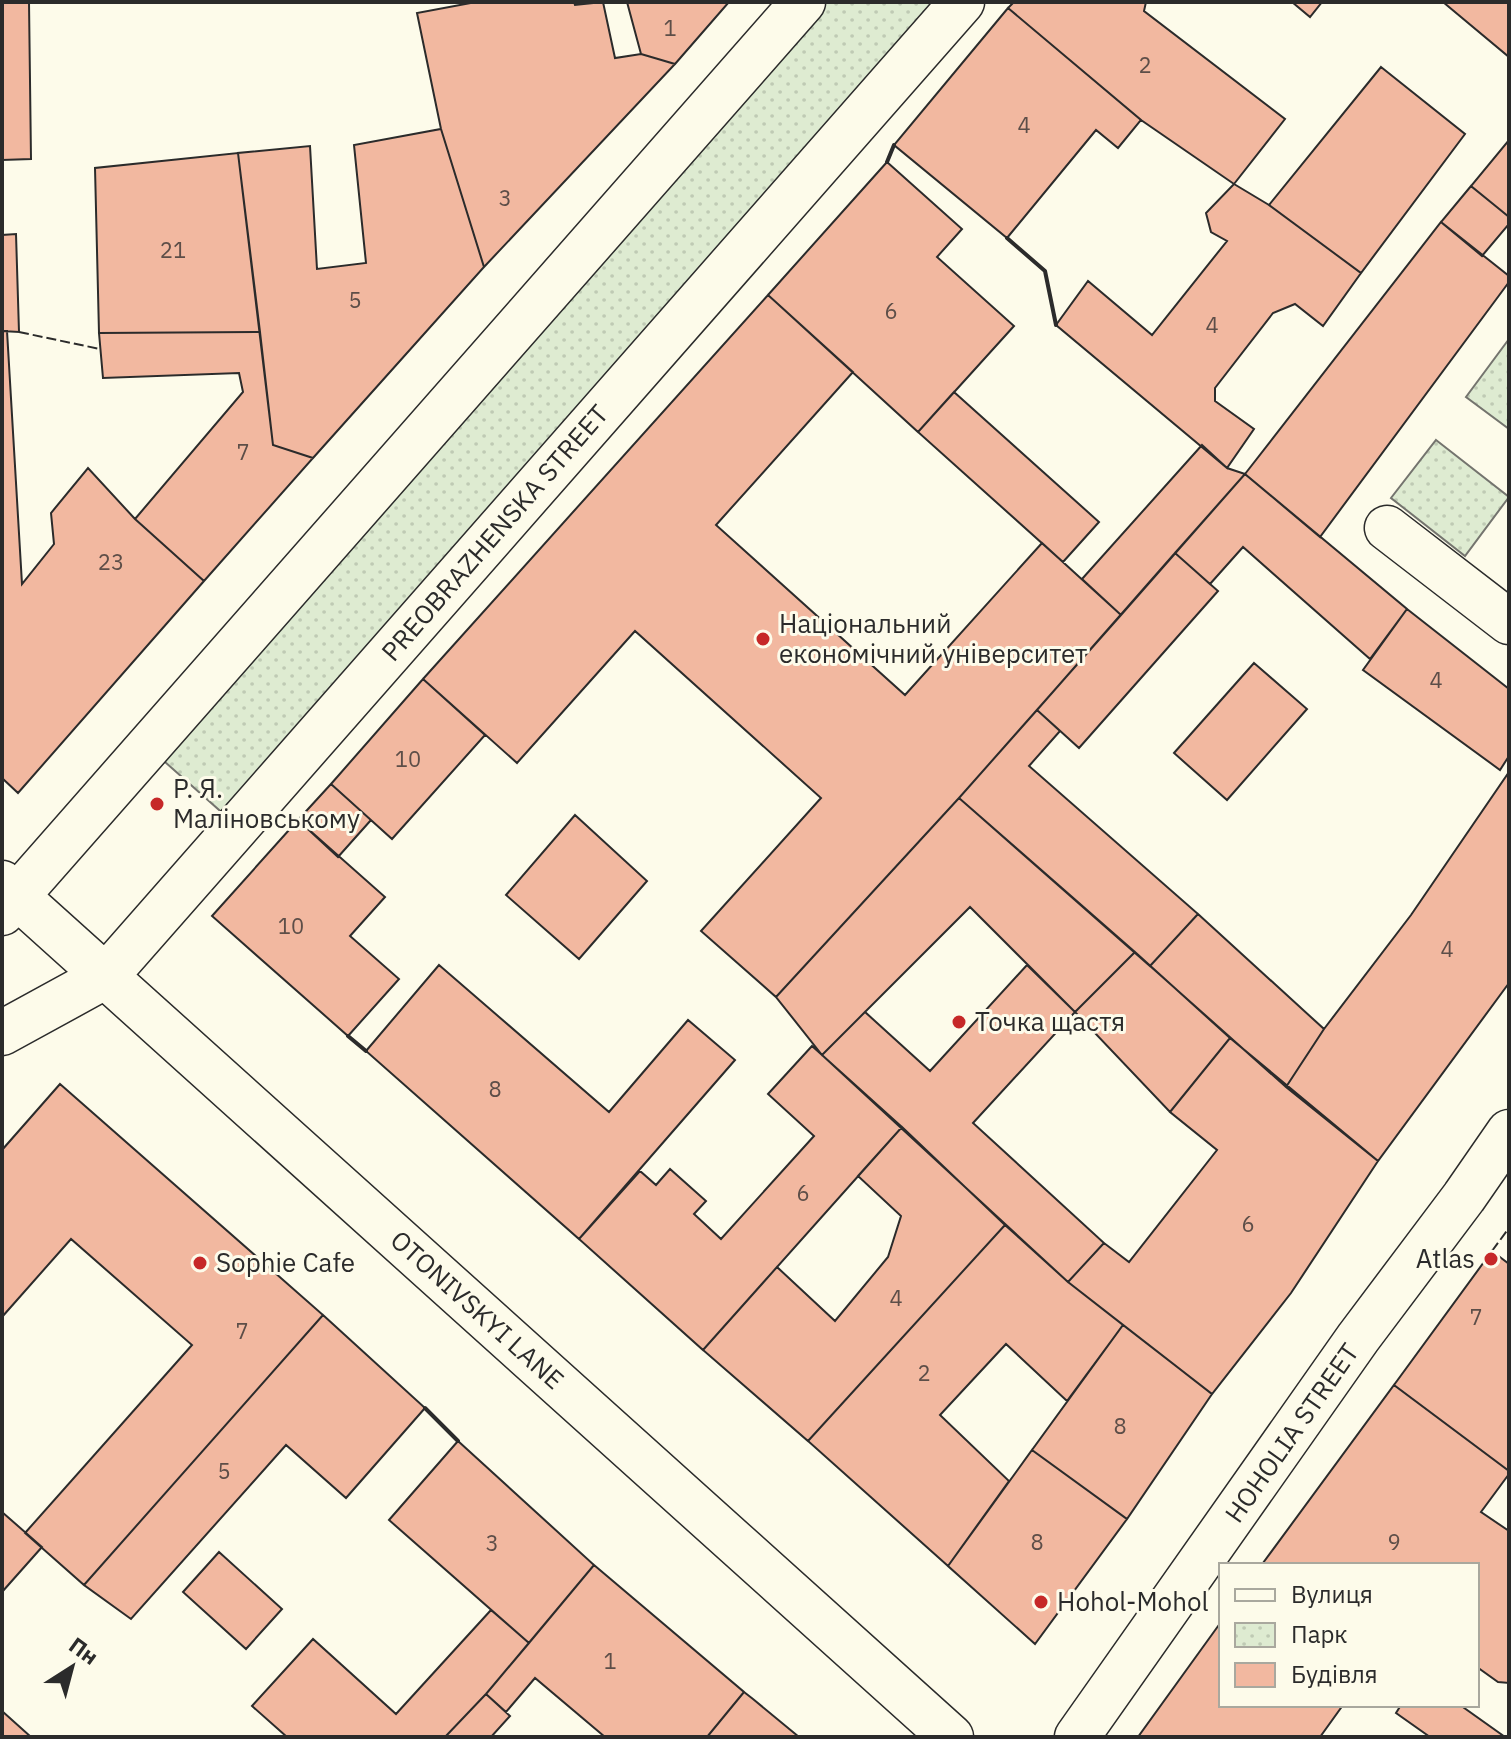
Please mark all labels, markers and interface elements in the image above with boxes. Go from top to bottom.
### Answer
house number: 1 [663,13,677,42]
house number: 2 [1138,50,1152,79]
house number: 4 [1017,110,1031,139]
house number: 3 [498,183,512,212]
house number: 21 [160,235,186,264]
house number: 5 [348,285,362,314]
house number: 6 [884,296,898,325]
house number: 4 [1205,310,1219,339]
street label: PREOBRAZHENSKA STREET [373,397,615,668]
house number: 7 [236,437,250,466]
house number: 23 [98,547,124,576]
place label: Національний економічний університет [779,606,1087,670]
marker: Національний економічний університет [754,630,772,648]
house number: 4 [1429,665,1443,694]
house number: 10 [395,744,421,773]
place label: Р. Я. Маліновському [173,771,360,835]
marker: Р. Я. Маліновському [148,795,166,813]
house number: 10 [278,911,304,940]
house number: 4 [1440,934,1454,963]
place label: Точка щастя [975,1004,1125,1038]
marker: Точка щастя [950,1013,968,1031]
house number: 8 [488,1074,502,1103]
house number: 6 [796,1178,810,1207]
house number: 6 [1241,1209,1255,1238]
street label: OTONIVSKYI LANE [384,1222,571,1396]
place label: Atlas [1416,1241,1475,1275]
place label: Sophie Cafe [216,1245,355,1279]
marker: Atlas [1482,1250,1500,1268]
marker: Sophie Cafe [191,1254,209,1272]
house number: 4 [889,1283,903,1312]
house number: 7 [1469,1302,1483,1331]
house number: 7 [235,1316,249,1345]
street label: HOHOLIA STREET [1217,1336,1366,1529]
house number: 2 [917,1358,931,1387]
house number: 8 [1113,1411,1127,1440]
house number: 5 [217,1456,231,1485]
house number: 8 [1030,1527,1044,1556]
house number: 9 [1387,1527,1401,1556]
house number: 3 [485,1528,499,1557]
legend [1219,1563,1479,1707]
text: Вулиця [1291,1578,1373,1610]
place label: Hohol-Mohol [1057,1584,1209,1618]
marker: Hohol-Mohol [1032,1593,1050,1611]
text: Парк [1291,1618,1348,1650]
north arrow [32,1627,112,1707]
text: Пн [64,1630,104,1671]
house number: 1 [603,1646,617,1675]
text: Будівля [1291,1658,1378,1690]

